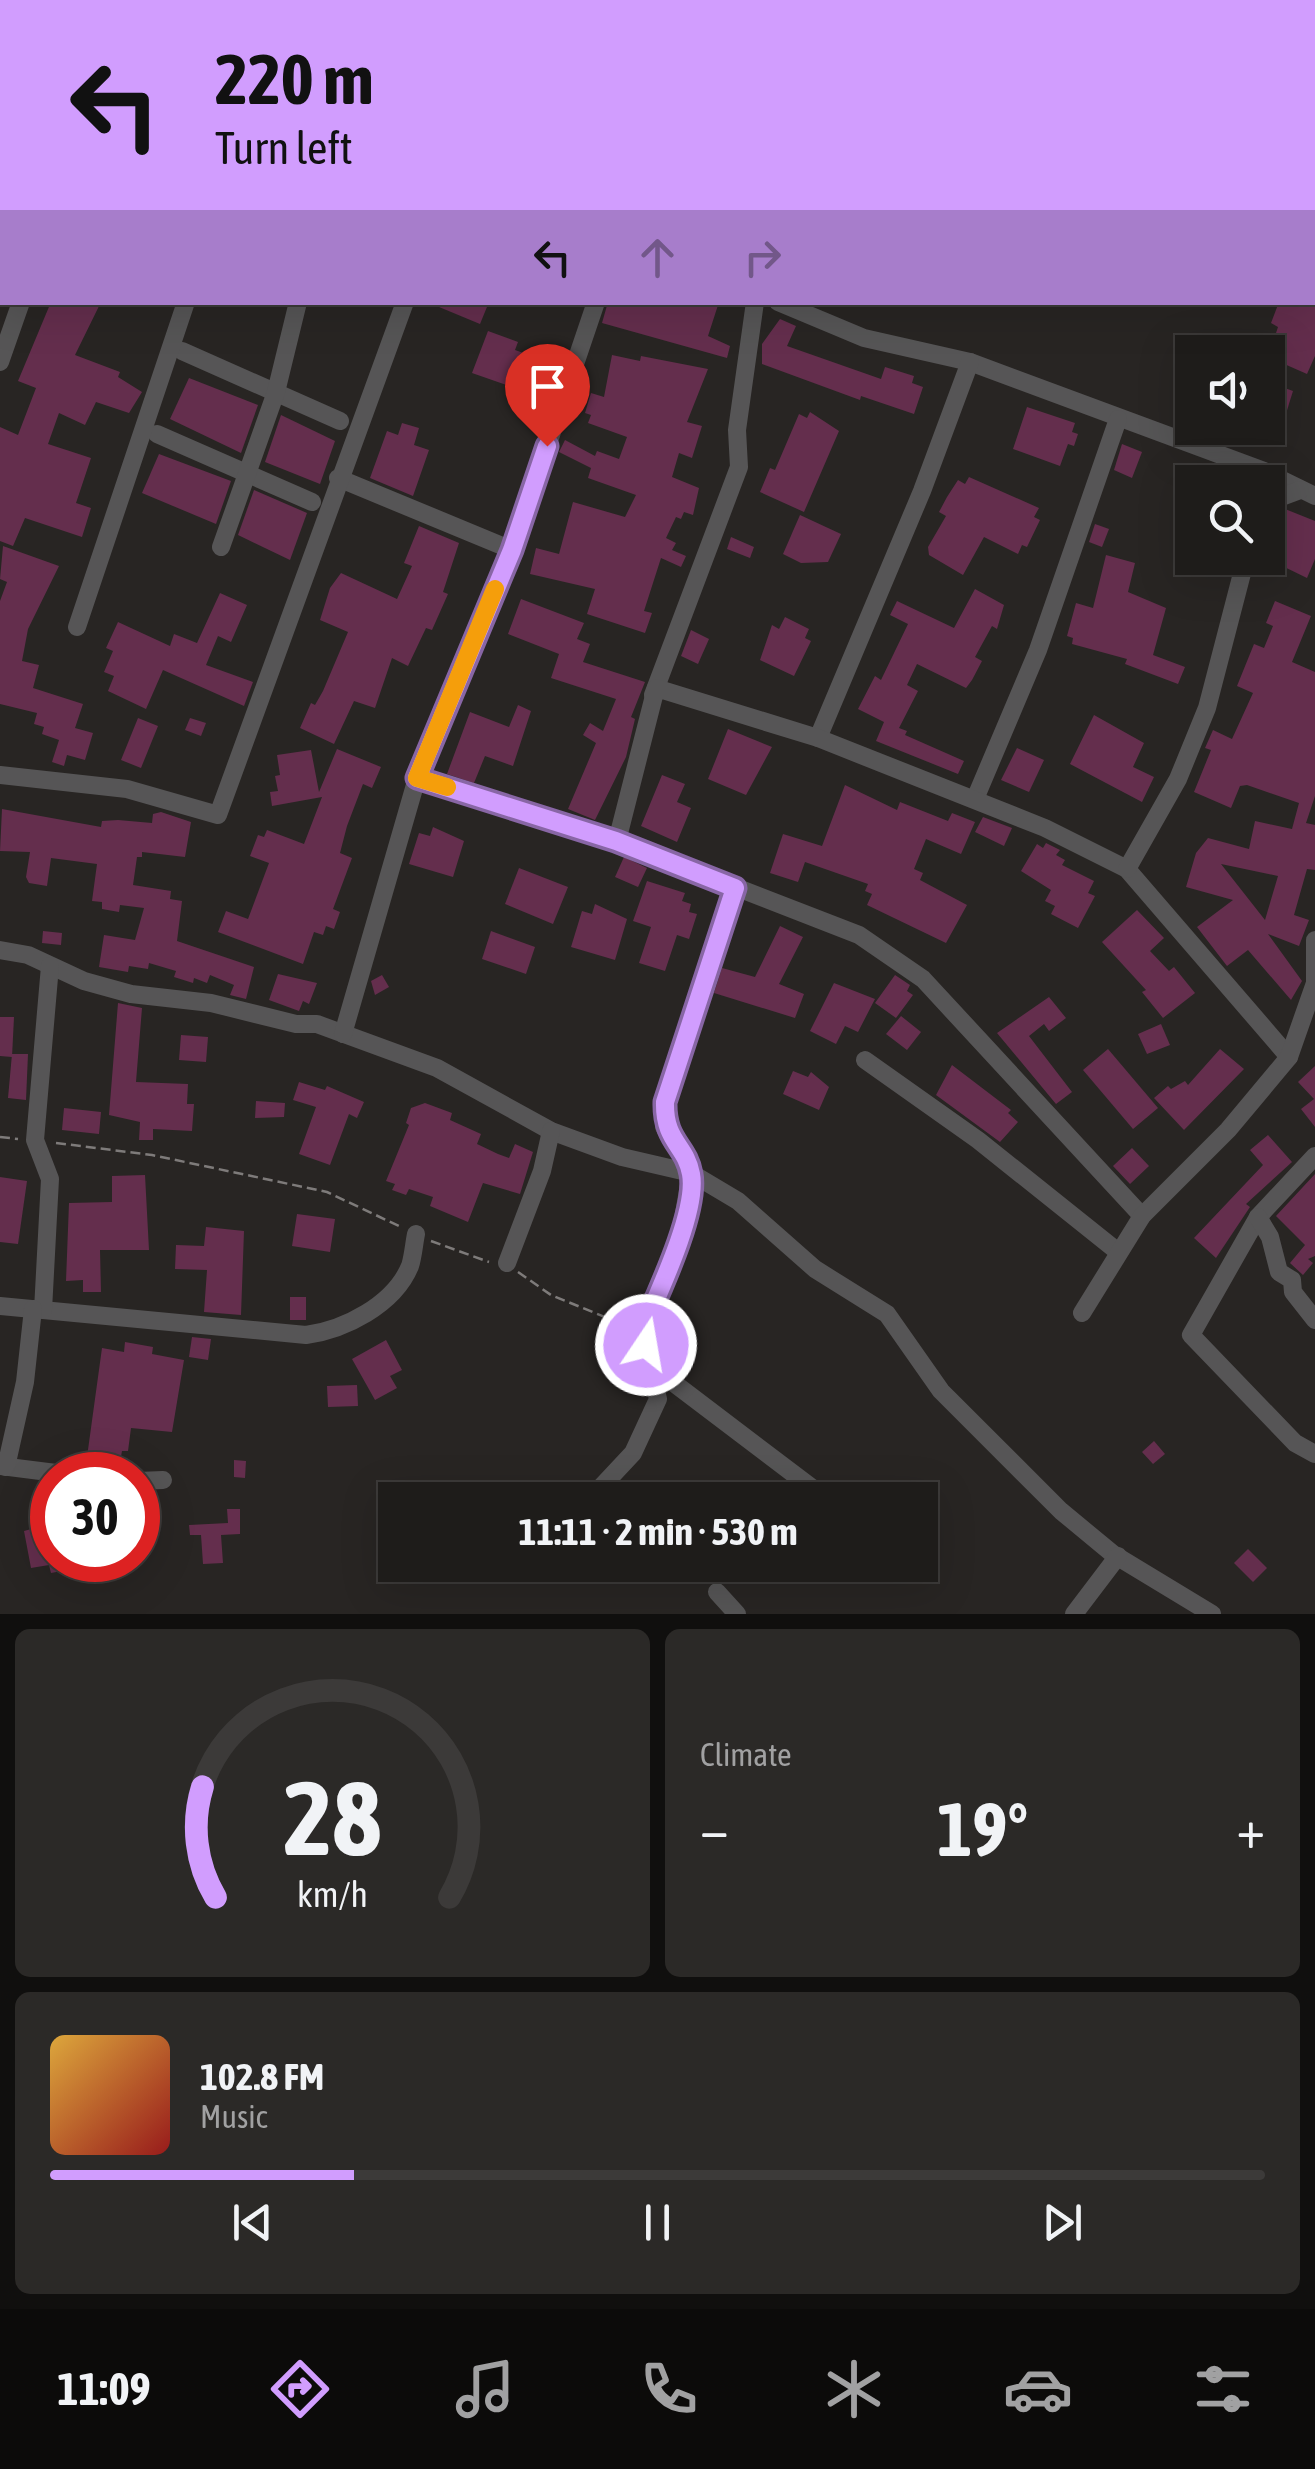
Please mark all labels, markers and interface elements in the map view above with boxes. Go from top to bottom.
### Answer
text: 220 m [215,39,374,119]
icon: left [50,40,180,170]
text: Turn left [215,122,353,174]
icon: left [525,230,580,285]
icon: ahead [630,230,685,285]
icon: right [735,230,790,285]
map controls [1175,335,1285,575]
button: sound [1175,335,1285,445]
pin [505,344,590,447]
icon: arrive [520,359,575,414]
button: search [1175,465,1285,575]
position arrow [594,1293,698,1397]
speed limit sign: 30 [30,1452,160,1582]
text: 11:11 · 2 min · 530 m [518,1510,798,1553]
text: Climate [700,1736,792,1773]
text: 28 [284,1758,381,1877]
text: 19° [937,1786,1028,1872]
text: − [700,1797,729,1860]
text: + [1236,1797,1265,1860]
text: km/h [297,1874,368,1915]
text: 102.8 FM [200,2055,324,2098]
text: Music [200,2098,267,2135]
icon: previous [225,2195,280,2250]
icon: pause [630,2195,685,2250]
icon: next [1035,2195,1090,2250]
icon: directions [265,2354,335,2424]
icon: music [450,2354,520,2424]
icon: phone [634,2354,704,2424]
icon: climate [819,2354,889,2424]
icon: car [1003,2354,1073,2424]
icon: filters [1188,2354,1258,2424]
text: 11:09 [57,2363,151,2415]

